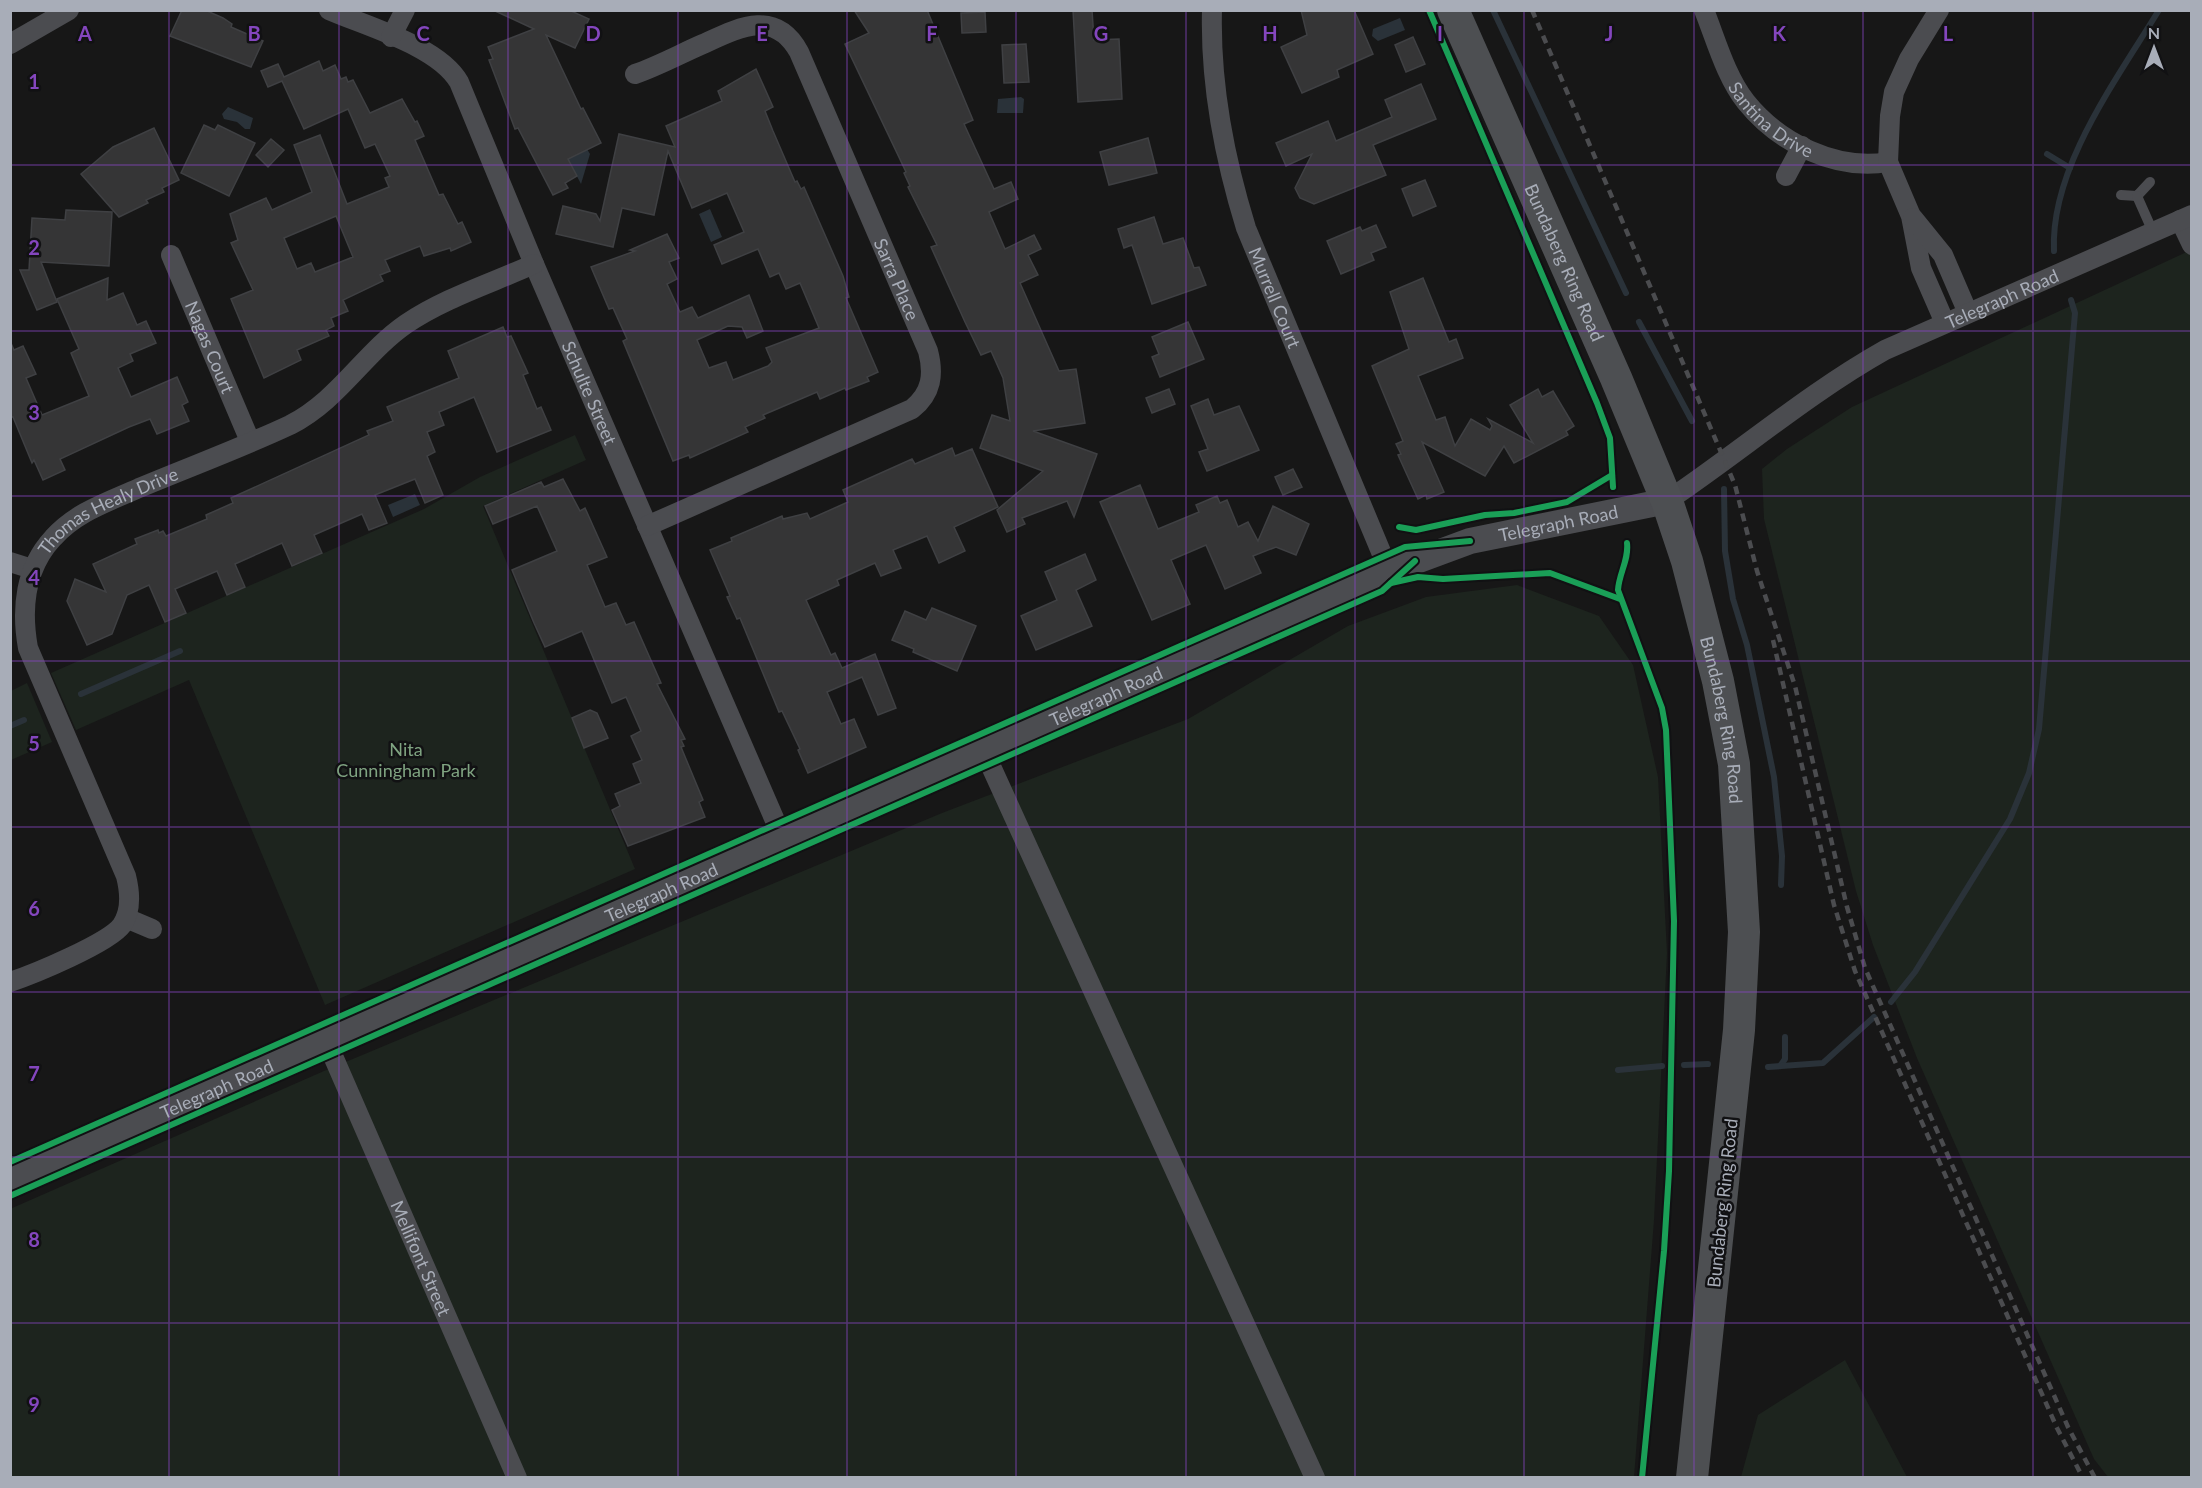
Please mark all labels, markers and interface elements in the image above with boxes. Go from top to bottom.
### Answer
north arrow [2124,18,2184,78]
text: A [77,21,92,45]
text: B [247,21,261,45]
text: C [416,21,430,45]
text: D [585,21,601,45]
text: E [756,21,768,45]
text: F [926,21,938,45]
text: G [1094,21,1108,45]
text: H [1262,21,1278,45]
text: I [1437,21,1443,45]
text: J [1605,21,1613,45]
text: K [1772,21,1786,45]
text: L [1943,21,1954,45]
text: N [2148,23,2160,42]
text: 1 [28,69,40,93]
street label: Santina Drive [1724,78,1817,162]
street label: Bundaberg Ring Road [1520,180,1609,345]
text: 2 [28,235,40,259]
street label: Sarra Place [870,235,924,323]
street label: Murrell Court [1244,244,1306,352]
street label: Telegraph Road [1942,264,2062,333]
street label: Nagas Court [181,297,240,397]
street label: Schulte Street [558,338,622,448]
text: 3 [28,400,40,424]
street label: Thomas Healy Drive [33,462,181,559]
street label: Telegraph Road [1497,500,1620,546]
text: 4 [28,565,40,589]
street label: Bundaberg Ring Road [1696,634,1747,804]
street label: Telegraph Road [1046,661,1166,731]
text: 5 [28,731,40,755]
park label: Nita Cunningham Park [336,738,477,781]
street label: Telegraph Road [601,858,721,927]
text: 6 [28,896,40,920]
street label: Telegraph Road [157,1054,277,1123]
text: 7 [28,1061,40,1085]
street label: Bundaberg Ring Road [1702,1117,1742,1289]
street label: Mellifont Street [386,1197,456,1320]
text: 8 [28,1227,40,1251]
text: 9 [28,1392,40,1416]

